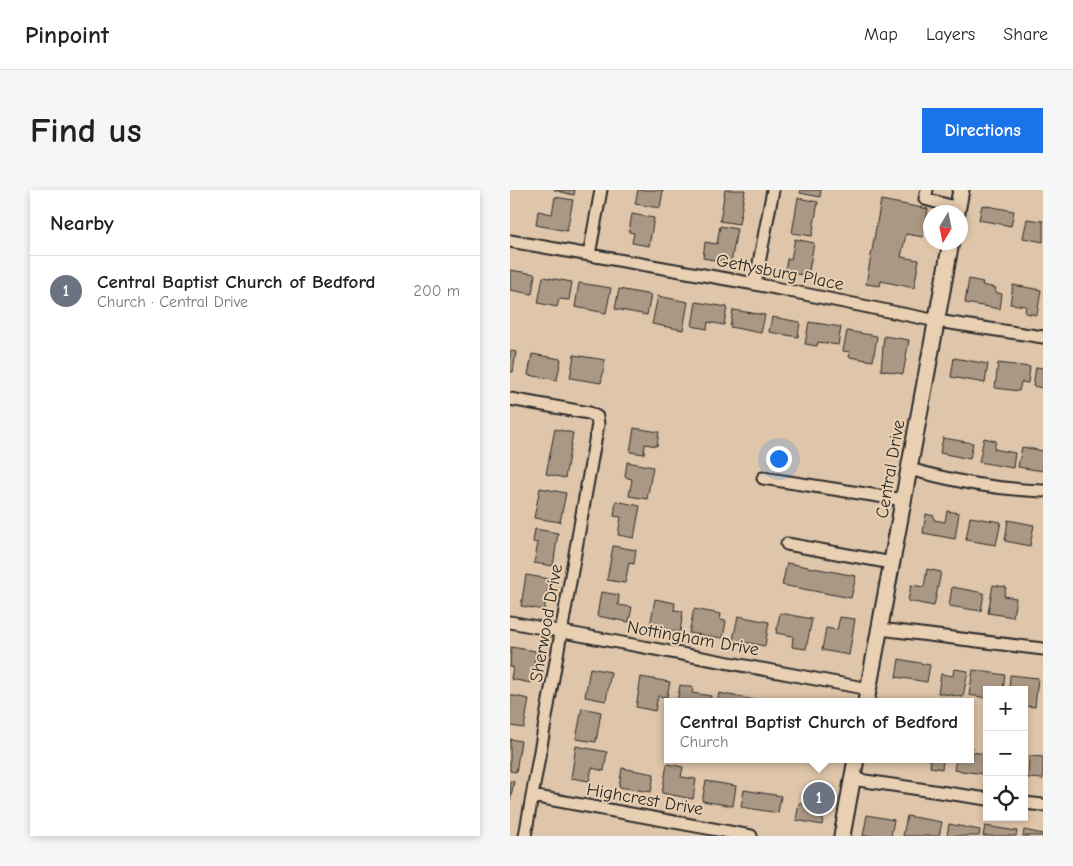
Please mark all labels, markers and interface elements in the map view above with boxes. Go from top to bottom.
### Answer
text: Pinpoint [25,21,109,49]
text: Map [864,24,898,45]
text: Layers [926,24,975,45]
text: Share [1003,24,1048,45]
button: Directions [922,108,1043,153]
text: Find us [30,110,142,151]
north arrow [923,205,968,250]
text: Nearby [50,211,114,235]
street label: Gettysburg Place [714,250,846,295]
text: Central Baptist Church of Bedford [97,271,375,293]
text: 1 [63,282,69,300]
text: 200 m [414,282,460,300]
text: Church · Central Drive [97,293,248,311]
street label: Central Drive [871,418,910,520]
your location [766,446,792,472]
street label: Sherwood Drive [526,562,567,684]
street label: Nottingham Drive [625,617,761,660]
map controls [983,686,1028,821]
button: + [983,686,1028,731]
popup [664,698,974,763]
text: Central Baptist Church of Bedford [680,711,958,733]
button: − [983,731,1028,776]
text: Church [680,733,729,751]
button: locate [983,776,1028,821]
street label: Highcrest Drive [585,779,705,820]
pin: 1 [803,779,835,817]

